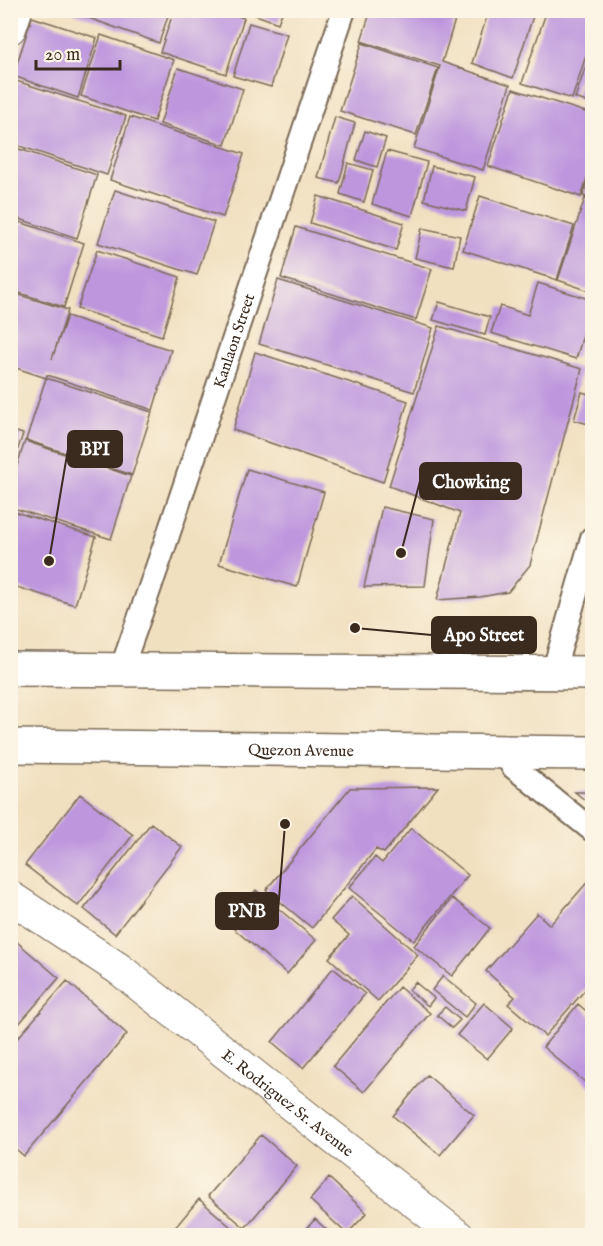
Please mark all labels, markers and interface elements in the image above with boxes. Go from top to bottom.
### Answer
scale bar [36,33,120,71]
text: 20 m [45,44,80,67]
street label: Kanlaon Street [210,291,260,391]
callout: BPI [68,431,122,467]
text: BPI [80,439,110,462]
callout: Chowking [420,463,521,499]
text: Chowking [432,472,511,495]
callout: Apo Street [432,617,536,653]
text: Apo Street [443,625,525,648]
street label: Quezon Avenue [248,741,354,762]
callout: PNB [216,893,278,929]
text: PNB [228,901,266,924]
street label: E. Rodriguez Sr. Avenue [217,1046,357,1162]

